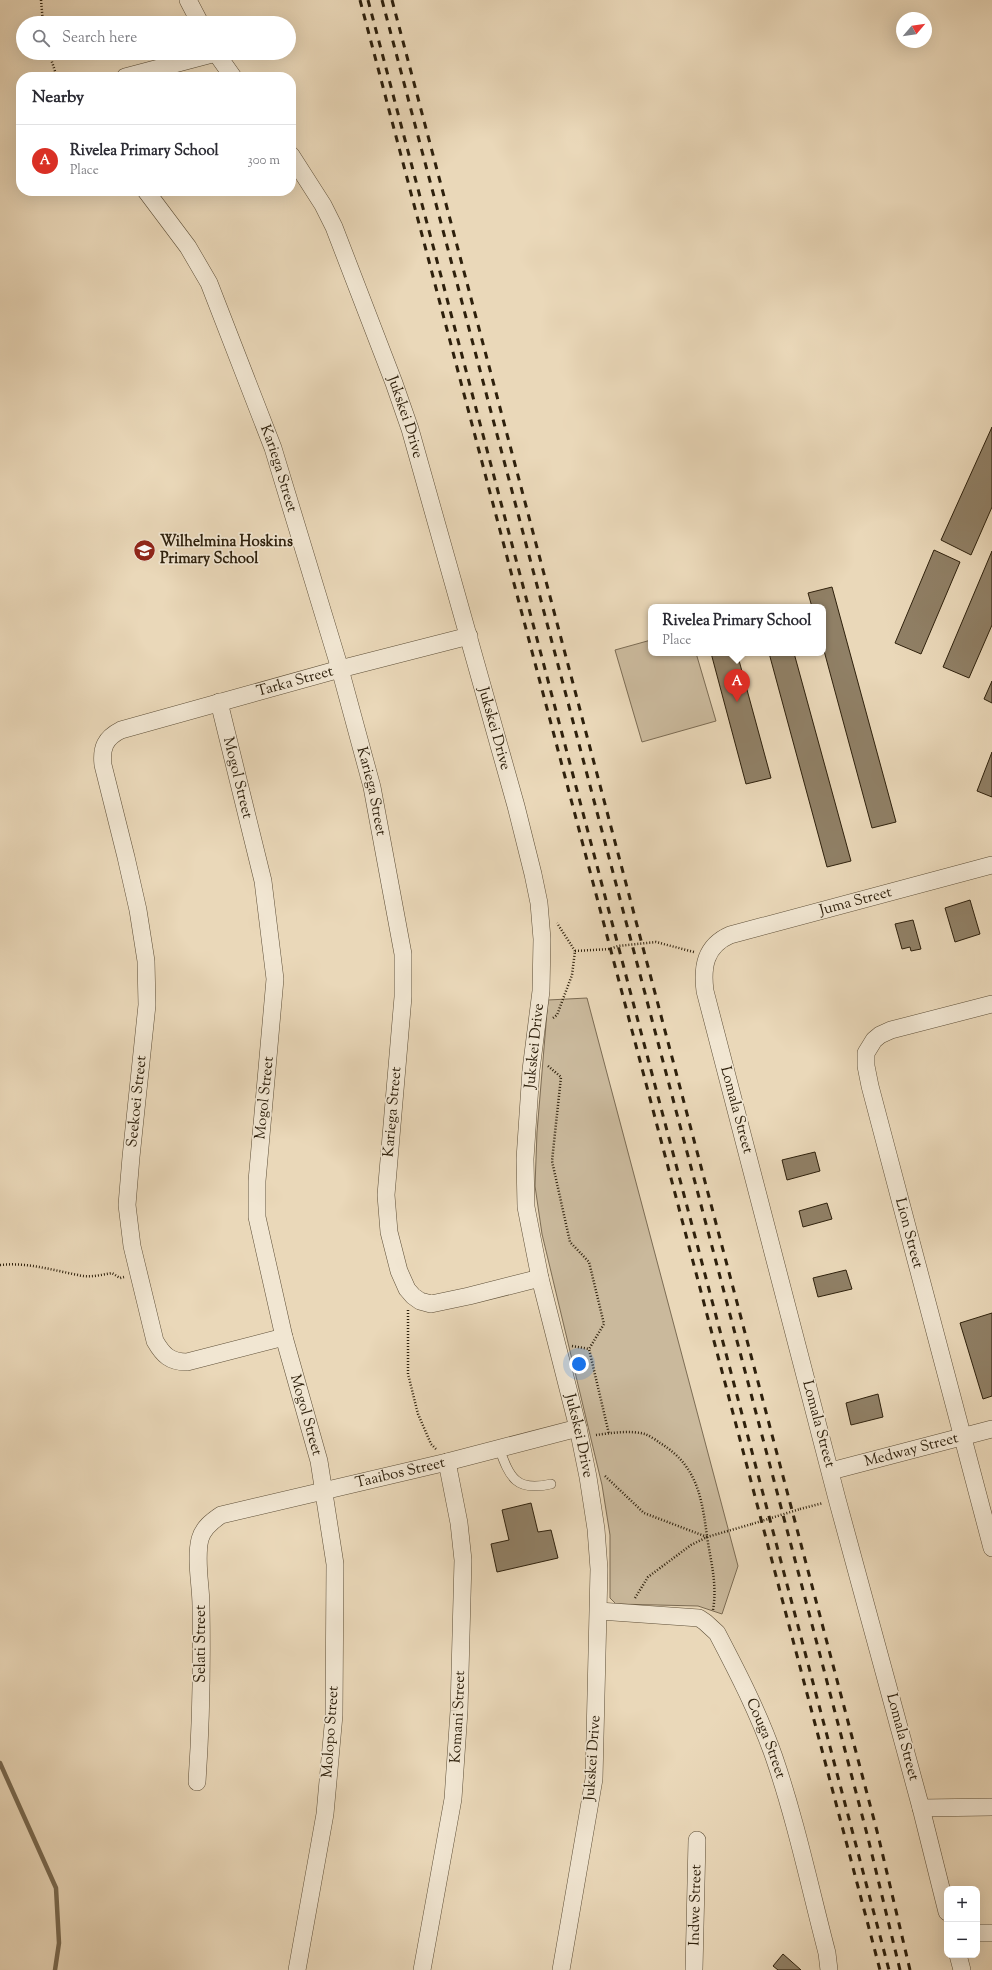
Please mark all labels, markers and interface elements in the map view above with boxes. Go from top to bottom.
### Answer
north arrow [896,12,932,48]
search box [16,16,296,60]
icon: search [30,27,52,49]
text: Search here [62,28,137,49]
text: Nearby [32,86,84,110]
text: Rivelea Primary School [70,141,219,162]
text: A [40,152,50,170]
text: 300 m [248,152,280,170]
text: Place [70,162,99,180]
street label: Jukskei Drive [381,372,428,461]
street label: Kariega Street [255,422,302,515]
place label: Wilhelmina Hoskins Primary School [160,532,293,570]
school or university icon: Wilhelmina Hoskins Primary School [131,538,157,564]
popup [648,604,826,656]
text: Rivelea Primary School [663,611,811,632]
text: Place [663,632,691,650]
street label: Tarka Street [254,661,336,702]
pin: A [724,669,750,702]
street label: Jukskei Drive [472,684,516,773]
street label: Mogol Street [217,735,258,821]
street label: Kariega Street [351,745,391,838]
street label: Juma Street [816,882,894,921]
street label: Jukskei Drive [520,1002,550,1091]
street label: Seekoei Street [122,1054,152,1148]
street label: Mogol Street [250,1055,280,1141]
street label: Lomala Street [714,1064,758,1156]
street label: Kariega Street [379,1066,407,1158]
street label: Lion Street [889,1195,928,1271]
your location [569,1354,589,1374]
street label: Mogol Street [285,1372,327,1458]
street label: Lomala Street [796,1378,840,1470]
street label: Jukskei Drive [559,1391,598,1480]
street label: Medway Street [862,1428,961,1472]
street label: Taaibos Street [353,1452,447,1494]
street label: Selati Street [191,1605,212,1683]
street label: Komani Street [445,1670,471,1764]
street label: Molopo Street [317,1685,345,1779]
street label: Lomala Street [880,1691,924,1783]
street label: Couga Street [741,1695,791,1781]
street label: Jukskei Drive [579,1715,606,1802]
street label: Indwe Street [684,1864,707,1946]
map controls [944,1886,980,1958]
button: + [944,1886,980,1922]
button: − [944,1922,980,1958]

